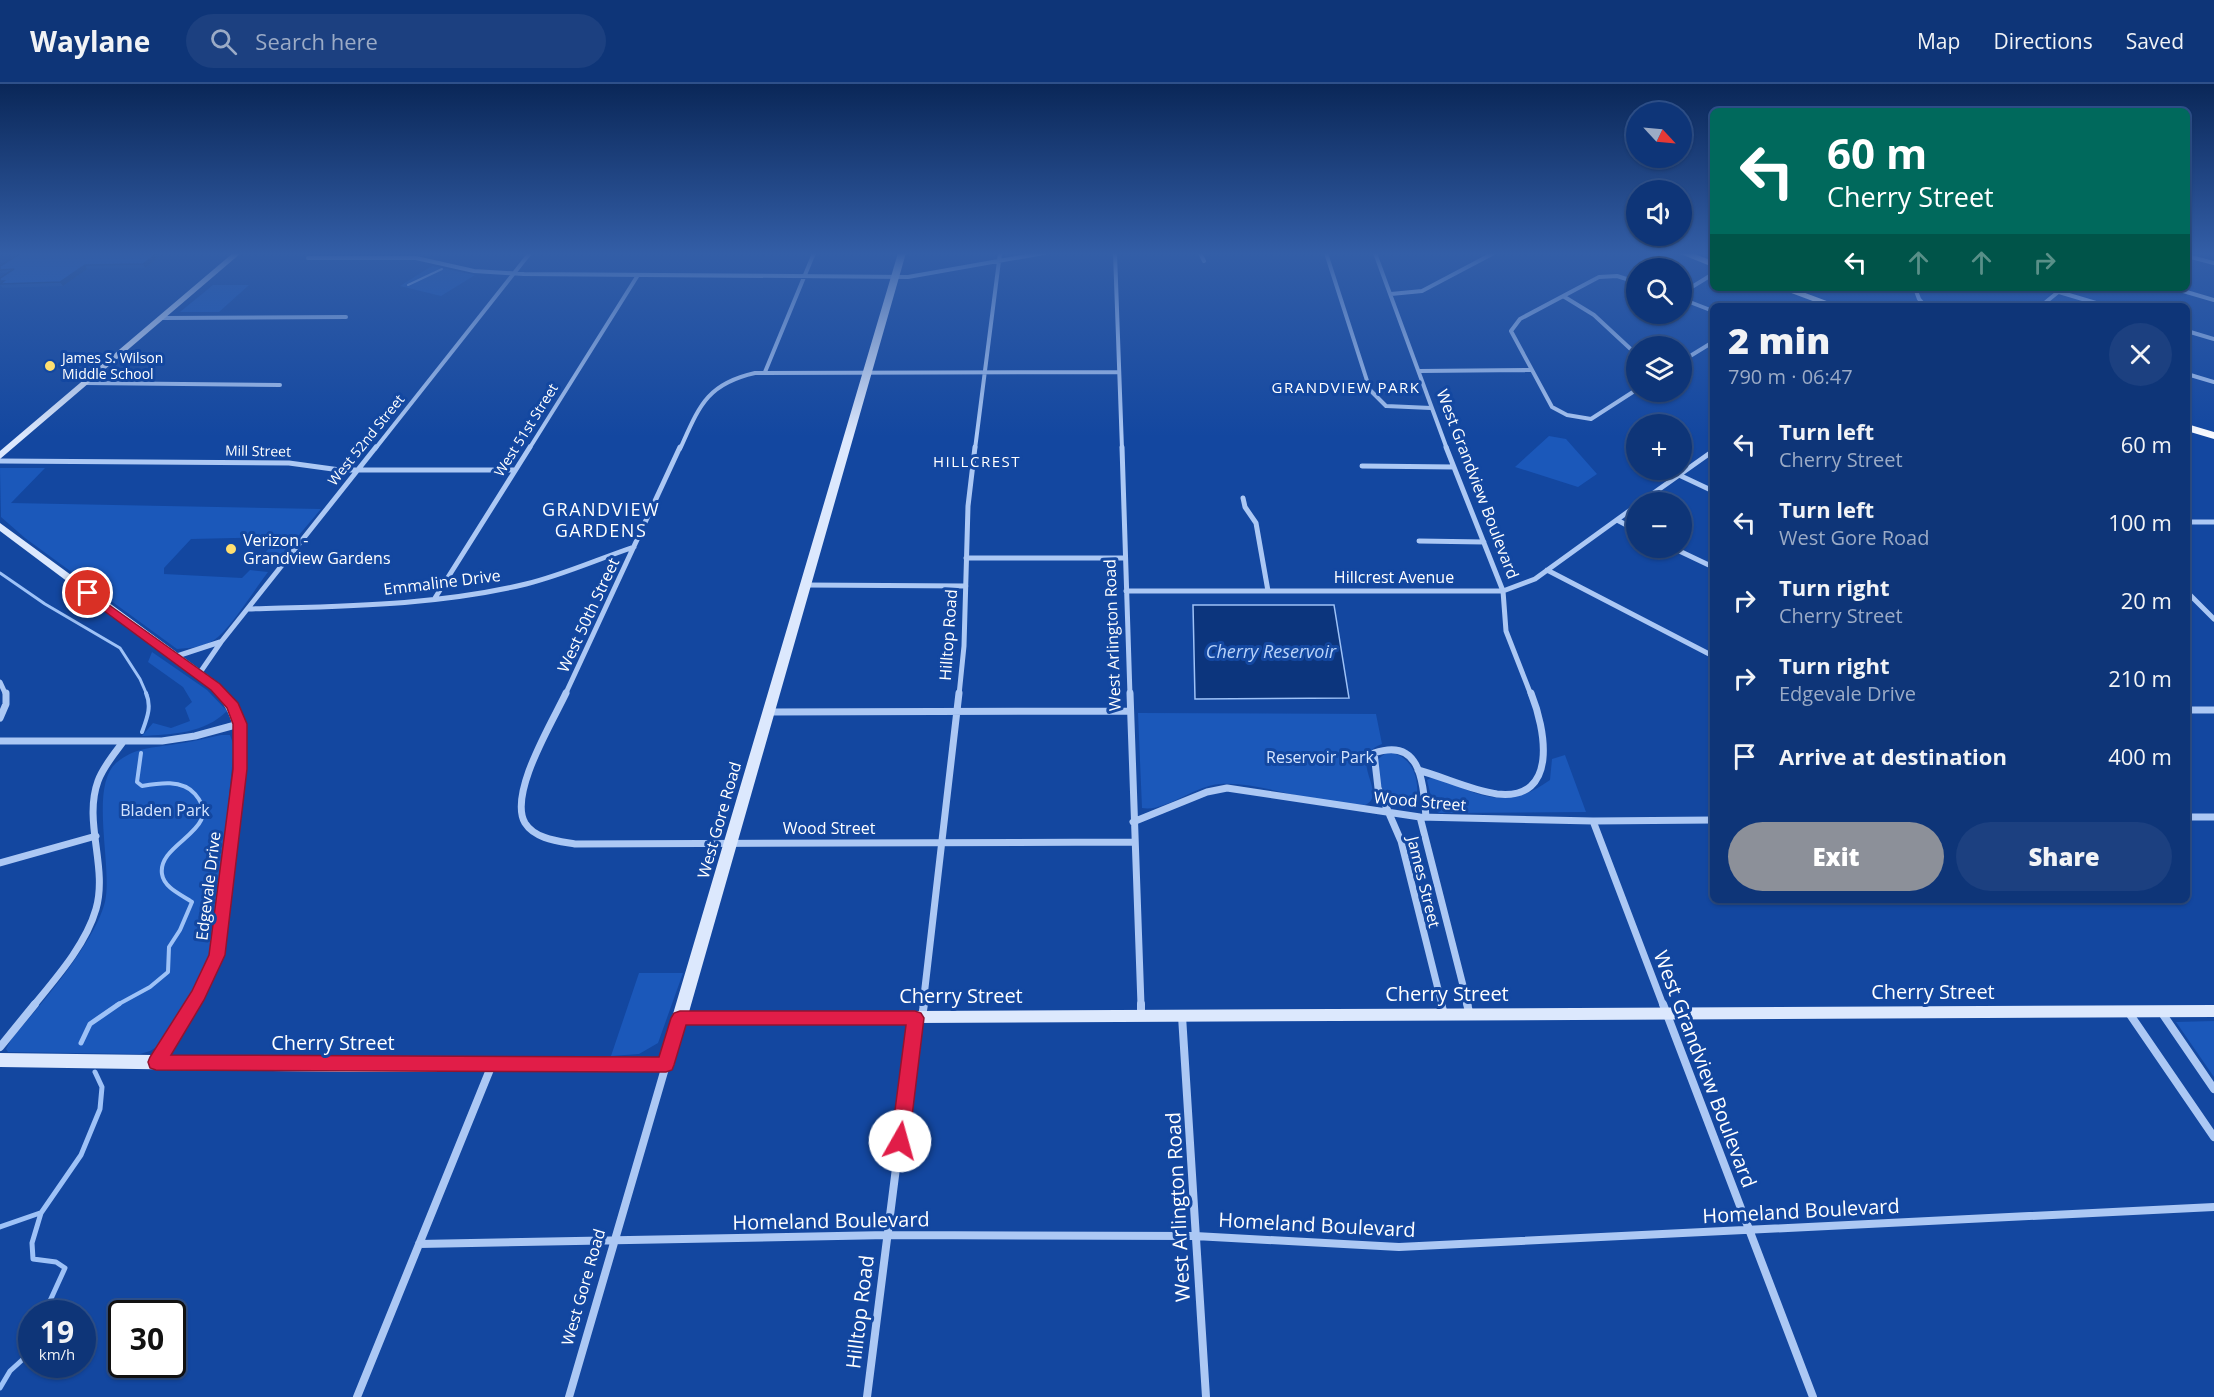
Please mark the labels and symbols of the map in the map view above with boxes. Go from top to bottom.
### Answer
north arrow [1626,102,1692,168]
place label: James S. Wilson Middle School [60,348,163,383]
marker: James S. Wilson Middle School [43,359,57,373]
district label: GRANDVIEW PARK [1272,377,1421,397]
street label: West 51st Street [489,380,562,480]
street label: West Grandview Boulevard [1432,386,1524,582]
street label: West 52nd Street [323,390,408,489]
street label: Mill Street [225,440,291,461]
district label: HILLCREST [933,451,1021,471]
district label: GRANDVIEW GARDENS [542,497,660,542]
place label: Verizon - Grandview Gardens [243,529,391,569]
marker: Verizon - Grandview Gardens [224,542,238,556]
street label: West 50th Street [552,554,624,676]
street label: West Arlington Road [1098,559,1126,711]
street label: Emmaline Drive [382,564,502,600]
street label: Hillcrest Avenue [1334,566,1454,588]
pin [62,567,113,618]
street label: Hilltop Road [934,589,962,681]
water label: Cherry Reservoir [1206,639,1337,663]
park label: Reservoir Park [1266,746,1375,768]
street label: West Gore Road [692,759,746,881]
street label: Wood Street [1373,786,1467,816]
park label: Bladen Park [120,799,210,821]
street label: Wood Street [783,817,876,839]
street label: Edgevale Drive [190,830,226,942]
street label: James Street [1402,832,1446,930]
street label: West Grandview Boulevard [1648,946,1763,1191]
street label: Cherry Street [1871,978,1995,1005]
street label: Cherry Street [1385,980,1509,1007]
street label: Cherry Street [899,982,1023,1009]
street label: Cherry Street [271,1029,395,1056]
position arrow [868,1109,932,1173]
street label: West Arlington Road [1159,1111,1196,1303]
street label: Homeland Boulevard [1702,1192,1900,1229]
street label: Homeland Boulevard [732,1205,930,1236]
street label: Homeland Boulevard [1218,1206,1416,1243]
street label: West Gore Road [556,1226,610,1348]
street label: Hilltop Road [839,1254,880,1370]
speed limit sign: 30 [108,1300,186,1378]

